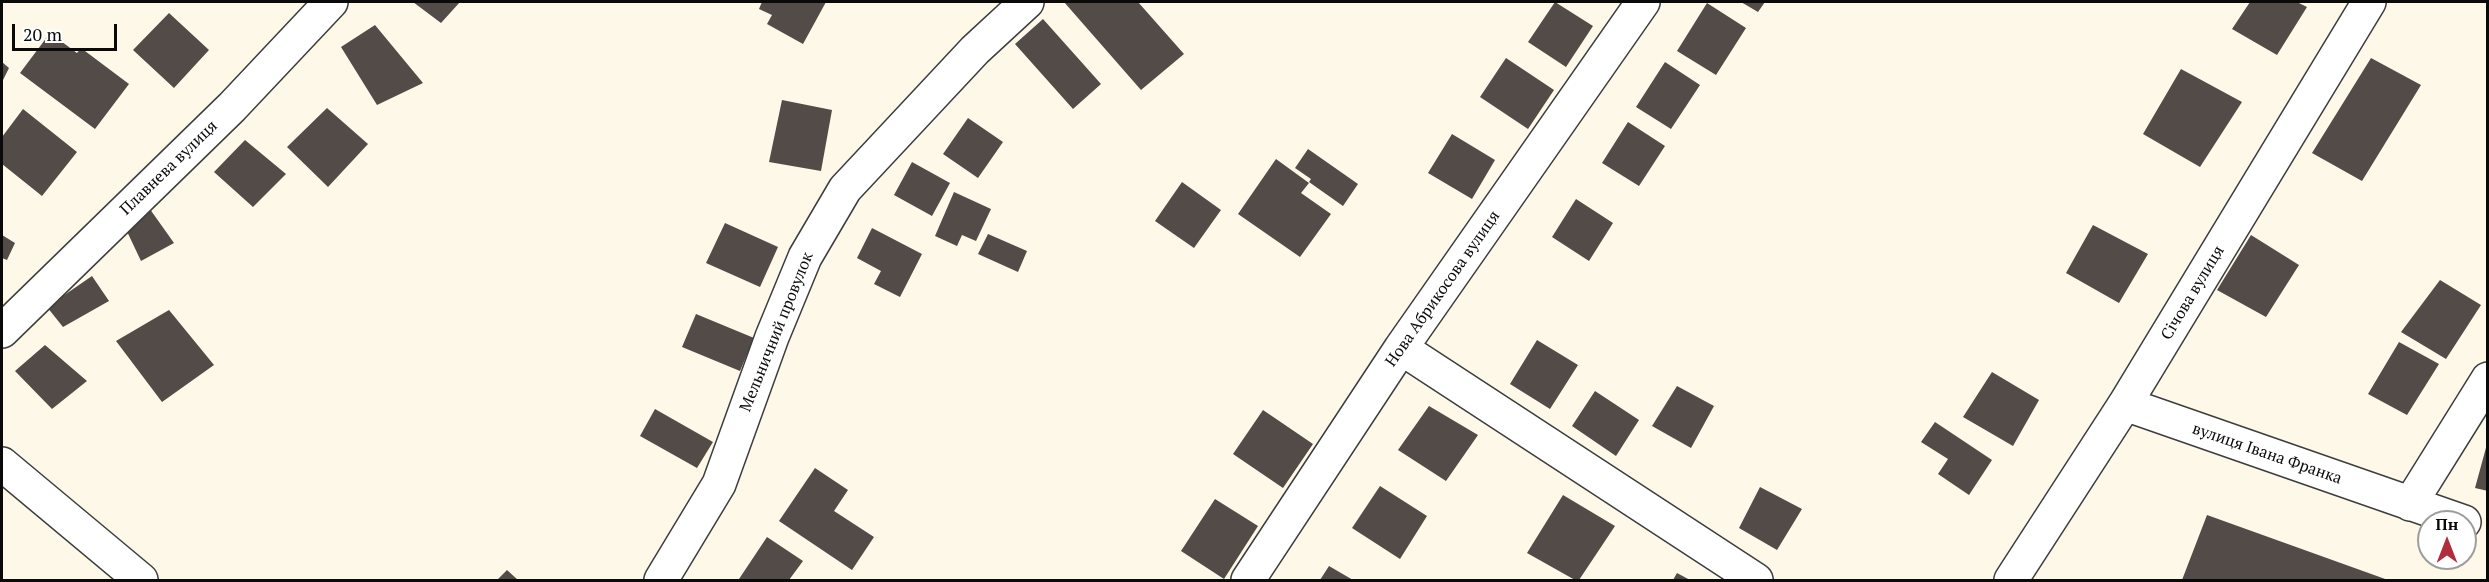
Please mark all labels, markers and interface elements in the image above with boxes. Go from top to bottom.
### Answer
scale bar [15,12,120,50]
text: 20 m [23,22,62,46]
street label: Плавнева вулиця [116,117,222,219]
street label: Нова Абрикосова вулиця [1382,207,1504,371]
street label: Січова вулиця [2157,243,2229,343]
street label: Мельничний провулок [736,249,818,415]
street label: вулиця Івана Франка [2190,419,2344,489]
north arrow [2417,510,2477,570]
text: Пн [2436,513,2458,535]

